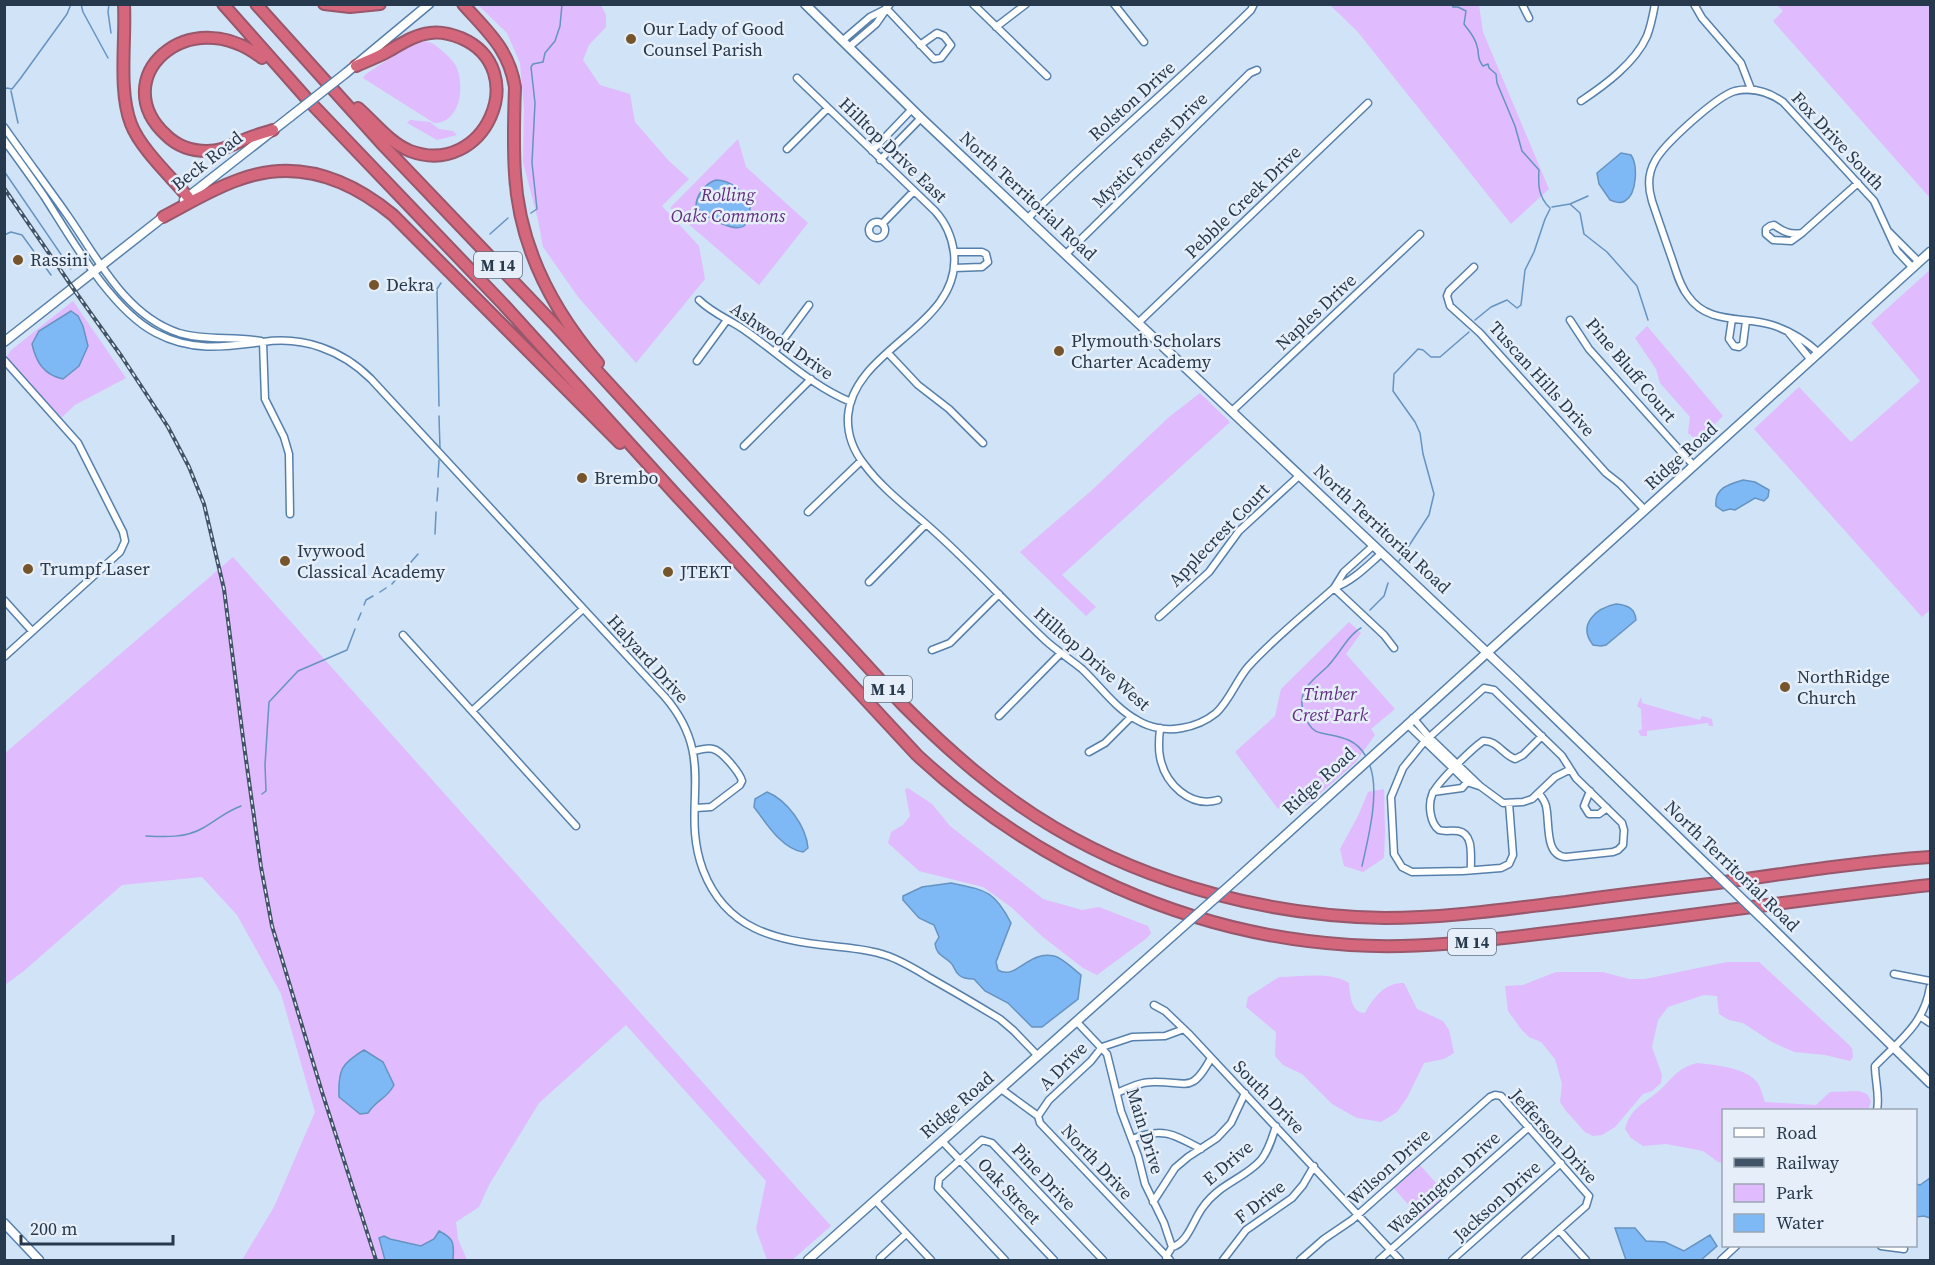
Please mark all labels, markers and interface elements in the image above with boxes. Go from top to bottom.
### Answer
place label: Our Lady of Good Counsel Parish [643,16,784,62]
marker: Our Lady of Good Counsel Parish [624,32,638,46]
street label: Rolston Drive [1083,55,1180,146]
street label: Mystic Forest Drive [1086,86,1213,213]
street label: Fox Drive South [1786,86,1891,196]
street label: Hilltop Drive East [834,91,953,208]
street label: Beck Road [166,125,247,196]
street label: North Territorial Road [954,125,1102,266]
street label: Pebble Creek Drive [1179,140,1306,264]
park label: Rolling Oaks Commons [671,182,786,228]
place label: Rassini [30,247,88,272]
road number: M 14 [474,252,522,278]
marker: Rassini [11,253,25,267]
street label: Naples Drive [1270,268,1362,356]
place label: Dekra [386,272,435,297]
marker: Dekra [367,278,381,292]
street label: Ashwood Drive [726,296,839,385]
street label: Pine Bluff Court [1580,312,1682,427]
street label: Tuscan Hills Drive [1484,316,1601,442]
place label: Plymouth Scholars Charter Academy [1071,328,1221,374]
marker: Plymouth Scholars Charter Academy [1052,344,1066,358]
street label: Ridge Road [1639,416,1723,495]
street label: North Territorial Road [1308,458,1456,599]
place label: Brembo [594,465,659,490]
marker: Brembo [575,471,589,485]
street label: Applecrest Court [1163,477,1275,592]
place label: Ivywood Classical Academy [297,538,446,584]
marker: Ivywood Classical Academy [278,554,292,568]
place label: Trumpf Laser [40,556,150,581]
place label: JTEKT [679,559,731,584]
marker: Trumpf Laser [21,562,35,576]
marker: JTEKT [661,565,675,579]
street label: Hilltop Drive West [1029,601,1156,716]
street label: Halyard Drive [602,609,695,708]
place label: NorthRidge Church [1797,664,1890,710]
road number: M 14 [864,676,912,702]
marker: NorthRidge Church [1778,680,1792,694]
park label: Timber Crest Park [1292,681,1368,727]
street label: Ridge Road [1277,741,1361,820]
street label: North Territorial Road [1659,794,1805,937]
road number: M 14 [1448,929,1496,955]
street label: A Drive [1033,1036,1093,1096]
street label: South Drive [1228,1054,1311,1139]
street label: Ridge Road [914,1066,999,1144]
street label: Jefferson Drive [1504,1082,1604,1189]
street label: Main Drive [1121,1085,1170,1177]
legend [1722,1109,1917,1247]
street label: North Drive [1056,1118,1139,1205]
text: Road [1776,1120,1817,1145]
street label: Wilson Drive [1342,1123,1436,1211]
street label: Washington Drive [1382,1125,1505,1240]
street label: E Drive [1197,1134,1258,1191]
street label: Pine Drive [1007,1137,1082,1216]
text: Railway [1776,1150,1840,1175]
street label: Oak Street [972,1152,1047,1229]
street label: Jackson Drive [1447,1155,1546,1247]
street label: F Drive [1229,1174,1290,1229]
text: Park [1776,1180,1813,1205]
scale bar [21,1208,172,1246]
text: Water [1776,1210,1824,1235]
text: 200 m [30,1216,77,1241]

